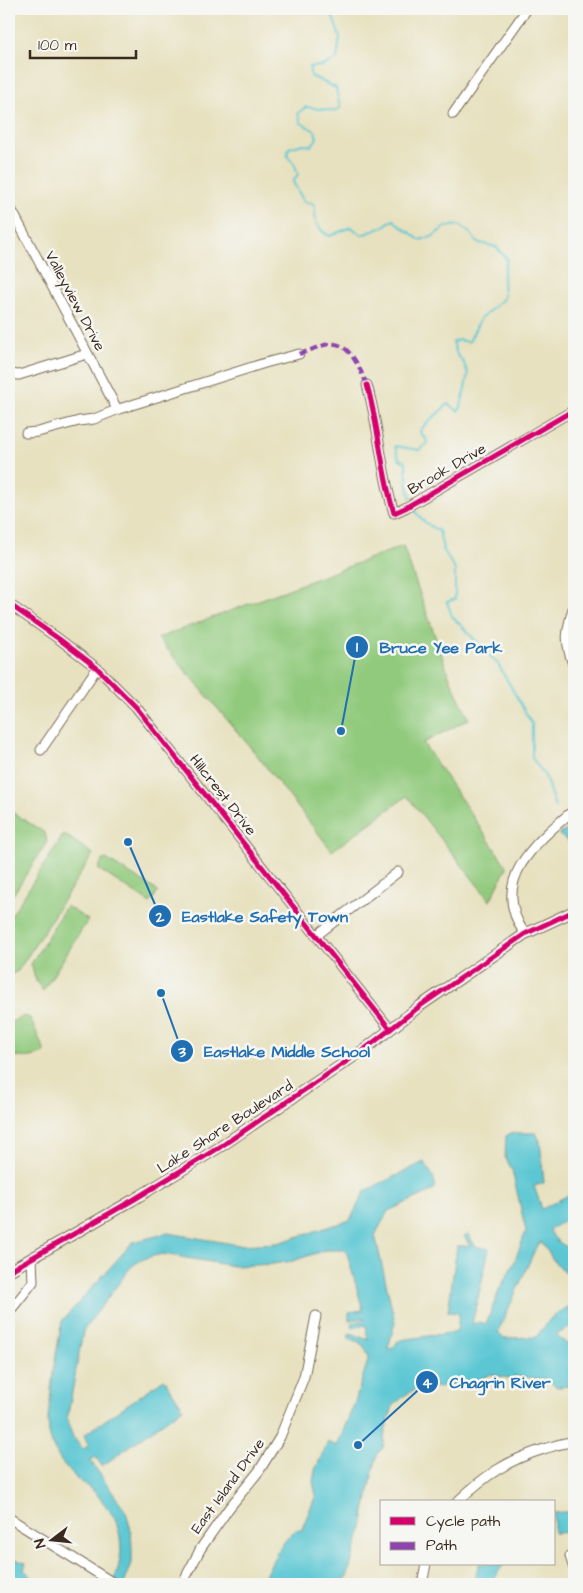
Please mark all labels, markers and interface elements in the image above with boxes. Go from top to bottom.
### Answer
scale bar [30,28,136,60]
text: 100 m [38,35,77,56]
street label: Valleyview Drive [39,247,110,355]
street label: Brook Drive [404,438,490,500]
callout: Bruce Yee Park [344,632,512,663]
text: 1 [356,637,358,658]
text: Bruce Yee Park [380,637,503,659]
street label: Hillcrest Drive [185,750,261,840]
callout: Eastlake Safety Town [147,901,358,932]
text: Eastlake Safety Town [182,906,348,929]
text: 2 [155,907,165,928]
callout: Eastlake Middle School [169,1036,380,1067]
text: Eastlake Middle School [204,1041,371,1063]
text: 3 [177,1042,186,1063]
street label: Lake Shore Boulevard [153,1075,297,1179]
callout: Chagrin River [415,1367,561,1398]
text: Chagrin River [450,1372,551,1396]
text: 4 [422,1373,433,1394]
street label: East Island Drive [186,1434,270,1538]
legend [380,1500,556,1566]
text: Cycle path [426,1511,501,1533]
north arrow [28,1516,78,1566]
text: Path [426,1535,457,1556]
text: N [30,1536,51,1550]

